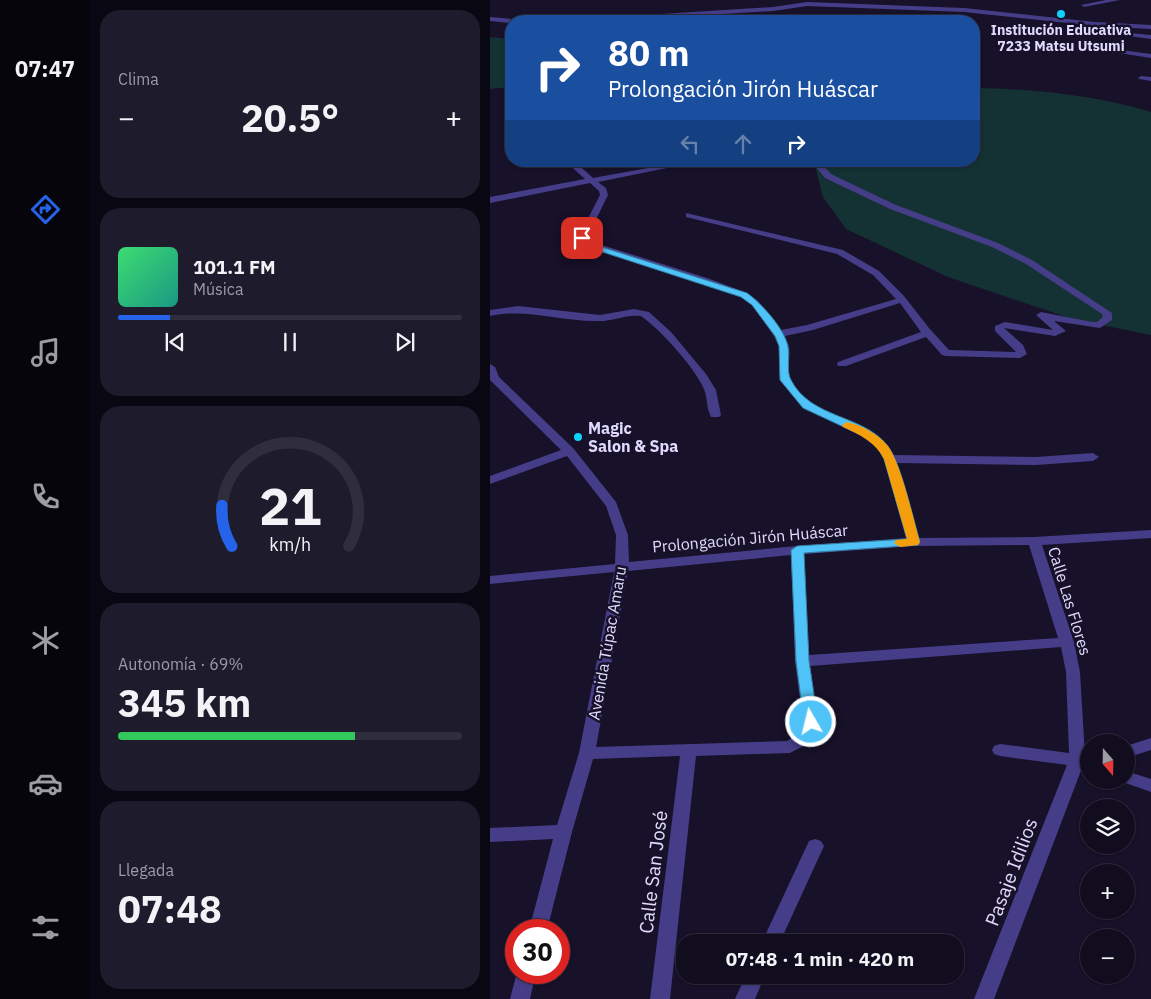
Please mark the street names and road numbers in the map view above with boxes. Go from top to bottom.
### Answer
street label: Prolongación Jirón Huáscar [651,519,849,557]
street label: Calle Las Flores [1044,544,1096,658]
street label: Avenida Túpac Amaru [584,564,630,722]
street label: Calle San José [634,809,672,935]
street label: Pasaje Idilios [979,815,1043,929]

